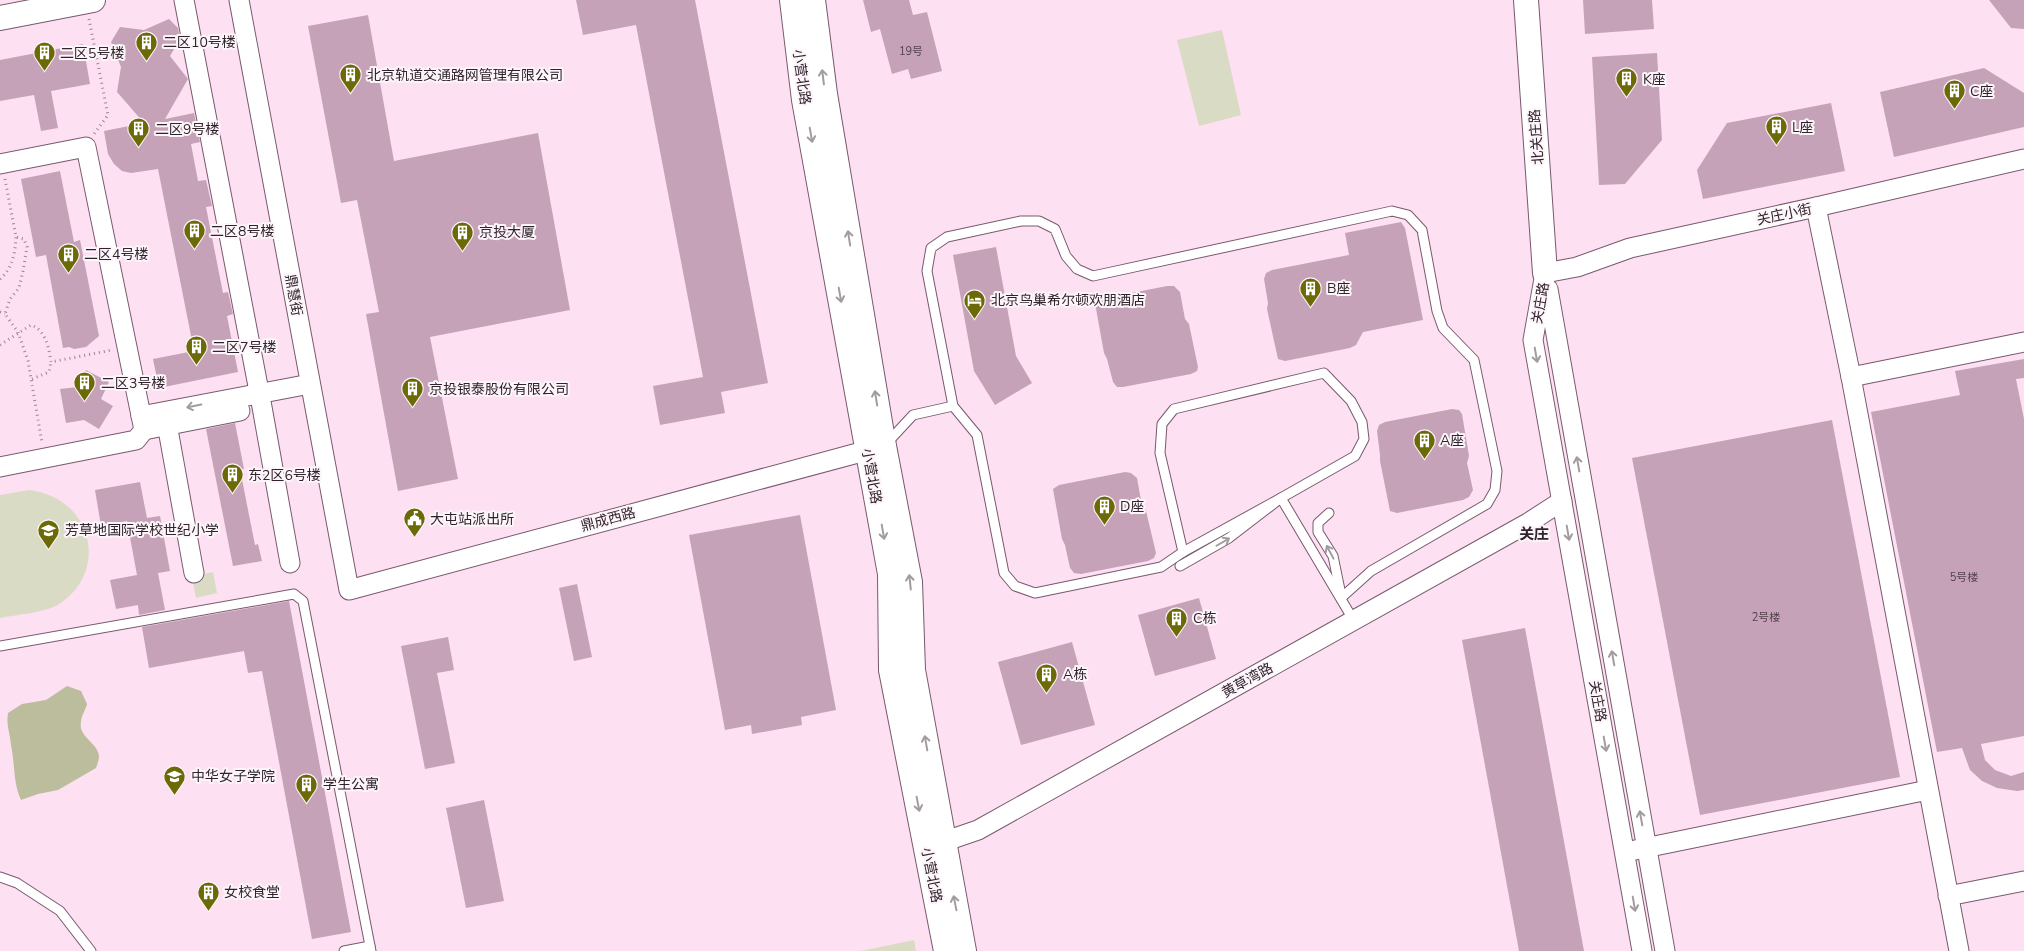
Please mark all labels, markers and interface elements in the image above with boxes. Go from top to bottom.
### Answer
building icon: 二区10号楼 [135,30,159,61]
place label: 二区10号楼 [163,33,236,52]
building icon: 二区5号楼 [32,41,56,72]
place label: 二区5号楼 [60,44,124,63]
house number: 19号 [899,44,923,59]
street label: 小营北路 [788,48,815,106]
building icon: 北京轨道交通路网管理有限公司 [339,63,363,94]
place label: 北京轨道交通路网管理有限公司 [367,66,563,85]
building icon: K座 [1615,67,1639,98]
one-way arrow [818,70,828,86]
place label: K座 [1643,70,1666,89]
building icon: C座 [1942,79,1966,110]
place label: C座 [1970,82,1993,101]
street label: 北关庄路 [1525,108,1548,166]
building icon: L座 [1764,115,1788,146]
building icon: 二区9号楼 [127,117,151,148]
place label: L座 [1792,118,1814,137]
place label: 二区9号楼 [155,120,219,139]
one-way arrow [806,126,816,142]
street label: 关庄小街 [1755,199,1813,230]
building icon: 二区8号楼 [182,219,206,250]
building icon: 京投大厦 [451,220,475,251]
place label: 二区8号楼 [210,222,274,241]
place label: 京投大厦 [479,223,535,242]
one-way arrow [844,230,854,246]
building icon: 二区4号楼 [56,242,80,273]
place label: 二区4号楼 [84,245,148,264]
street label: 鼎慧街 [281,273,307,317]
building icon: B座 [1299,276,1323,307]
place label: B座 [1327,279,1350,298]
street label: 关庄路 [1527,281,1553,325]
one-way arrow [835,286,845,302]
hotel icon: 北京鸟巢希尔顿欢朋酒店 [963,288,987,319]
place label: 北京鸟巢希尔顿欢朋酒店 [991,291,1145,310]
building icon: 二区7号楼 [184,335,208,366]
place label: 二区7号楼 [212,338,276,357]
one-way arrow [1532,347,1541,363]
building icon: 二区3号楼 [73,371,97,402]
place label: 二区3号楼 [101,374,165,393]
building icon: 京投银泰股份有限公司 [401,377,425,408]
place label: 京投银泰股份有限公司 [429,380,569,399]
one-way arrow [871,390,881,406]
one-way arrow [186,402,202,412]
building icon: A座 [1412,428,1436,459]
place label: A座 [1440,431,1464,450]
street label: 小营北路 [857,447,886,505]
one-way arrow [1572,456,1582,472]
building icon: 东2区6号楼 [220,463,244,494]
place label: 东2区6号楼 [248,466,321,485]
building icon: D座 [1092,494,1116,525]
place label: D座 [1120,497,1144,516]
street label: 鼎成西路 [579,503,638,536]
public building icon: 大屯站派出所 [402,507,426,538]
place label: 大屯站派出所 [430,510,514,529]
school or university icon: 芳草地国际学校世纪小学 [37,518,61,549]
place label: 芳草地国际学校世纪小学 [65,521,219,540]
one-way arrow [878,523,888,539]
district label: 关庄 [1519,524,1549,544]
one-way arrow [1563,524,1573,540]
one-way arrow [1215,537,1230,547]
one-way arrow [1325,544,1335,559]
house number: 5号楼 [1950,570,1978,585]
one-way arrow [905,574,915,590]
building icon: C栋 [1165,606,1189,637]
place label: C栋 [1193,609,1216,628]
house number: 2号楼 [1752,610,1780,625]
one-way arrow [1607,651,1617,667]
street label: 黄草湾路 [1218,659,1276,702]
building icon: A栋 [1035,662,1059,693]
place label: A栋 [1063,665,1087,684]
street label: 关庄路 [1585,679,1611,723]
one-way arrow [920,736,930,752]
one-way arrow [1601,736,1611,752]
school or university icon: 中华女子学院 [163,764,187,795]
place label: 中华女子学院 [191,767,275,786]
building icon: 学生公寓 [295,772,319,803]
place label: 学生公寓 [323,775,379,794]
one-way arrow [914,795,923,811]
one-way arrow [1636,811,1646,827]
street label: 小营北路 [917,846,946,904]
building icon: 女校食堂 [196,880,220,911]
place label: 女校食堂 [224,883,280,902]
one-way arrow [950,896,959,912]
one-way arrow [1629,896,1639,912]

